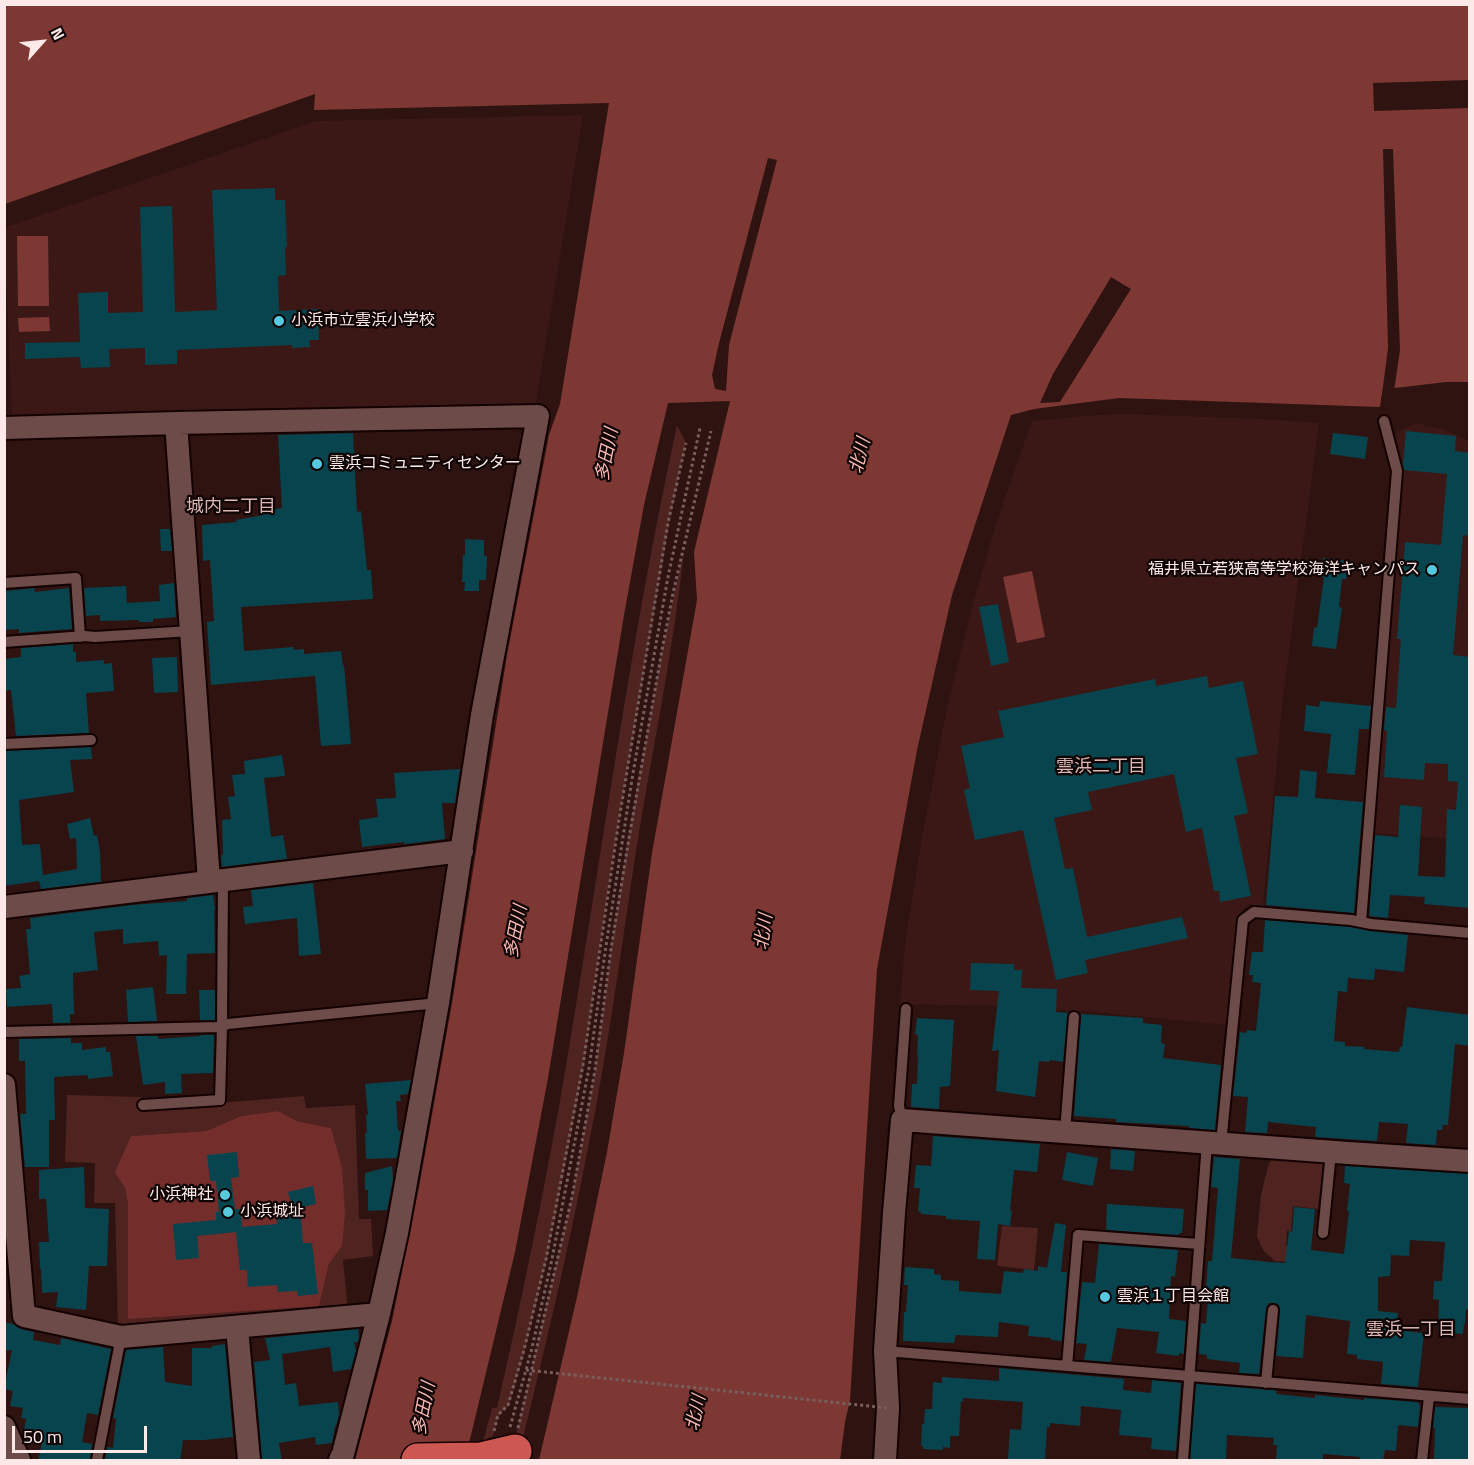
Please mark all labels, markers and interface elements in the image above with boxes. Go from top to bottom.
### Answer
north arrow [12,12,72,72]
text: N [45,23,71,44]
place label: 小浜市立雲浜小学校 [291,311,435,331]
marker: 小浜市立雲浜小学校 [272,314,286,328]
water label: 多田川 [592,426,624,484]
water label: 北川 [846,436,876,476]
place label: 雲浜コミュニティセンター [329,454,521,474]
marker: 雲浜コミュニティセンター [310,457,324,471]
district label: 城内二丁目 [186,497,276,519]
place label: 福井県立若狭高等学校海洋キャンパス [1148,560,1420,580]
marker: 福井県立若狭高等学校海洋キャンパス [1425,563,1439,577]
district label: 雲浜二丁目 [1056,757,1146,779]
water label: 多田川 [501,903,533,961]
water label: 北川 [752,913,778,951]
place label: 小浜神社 [149,1185,213,1205]
marker: 小浜神社 [218,1188,232,1202]
place label: 小浜城址 [240,1202,304,1222]
marker: 小浜城址 [221,1205,235,1219]
place label: 雲浜１丁目会館 [1117,1287,1229,1307]
marker: 雲浜１丁目会館 [1098,1290,1112,1304]
district label: 雲浜一丁目 [1366,1320,1456,1342]
water label: 多田川 [409,1380,441,1438]
water label: 北川 [683,1393,711,1433]
scale bar [15,1414,150,1452]
text: 50 m [23,1423,62,1450]

